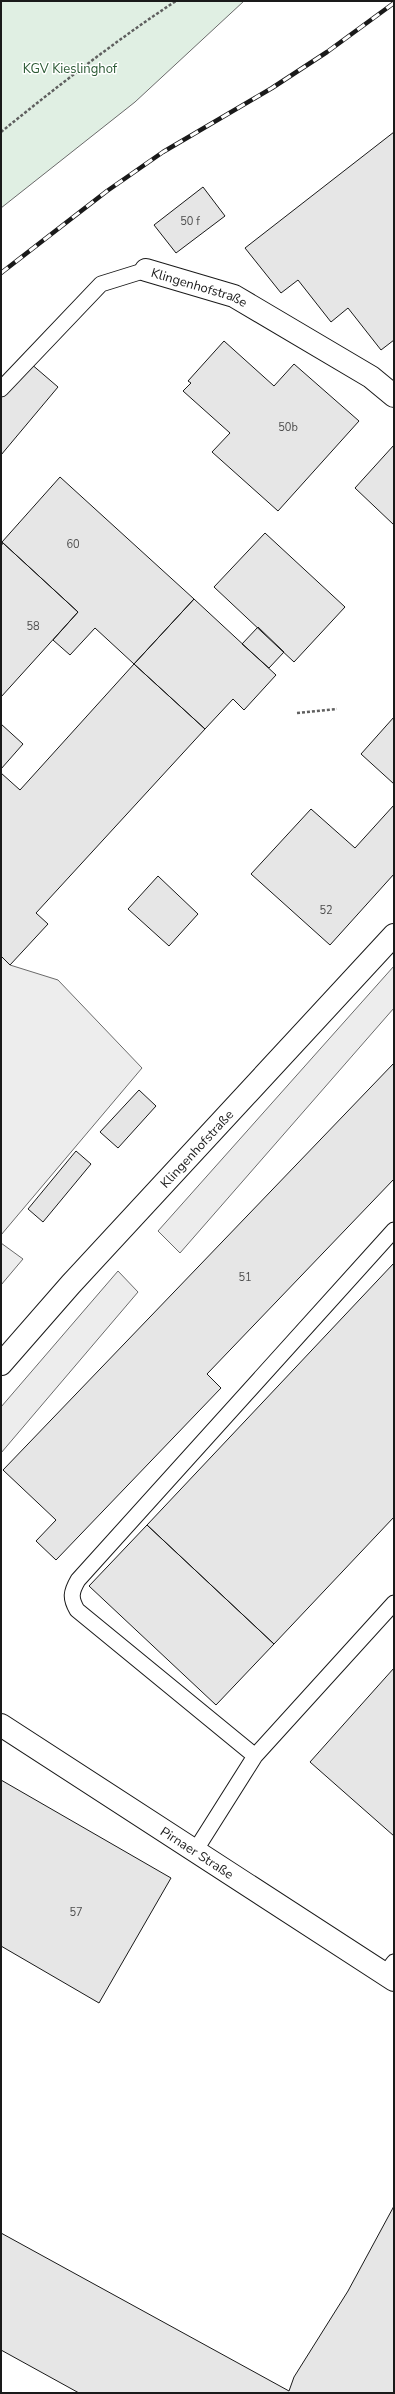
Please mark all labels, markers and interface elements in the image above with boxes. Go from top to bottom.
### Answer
park label: KGV Kieslinghof [23,60,118,78]
house number: 50 f [180,214,200,229]
street label: Klingenhofstraße [149,264,251,312]
house number: 50b [278,420,298,435]
house number: 60 [66,537,80,552]
house number: 58 [26,619,40,634]
house number: 52 [319,903,333,918]
street label: Klingenhofstraße [157,1106,238,1192]
house number: 51 [238,1270,252,1285]
street label: Pirnaer Straße [157,1823,237,1884]
house number: 57 [69,1905,83,1920]

